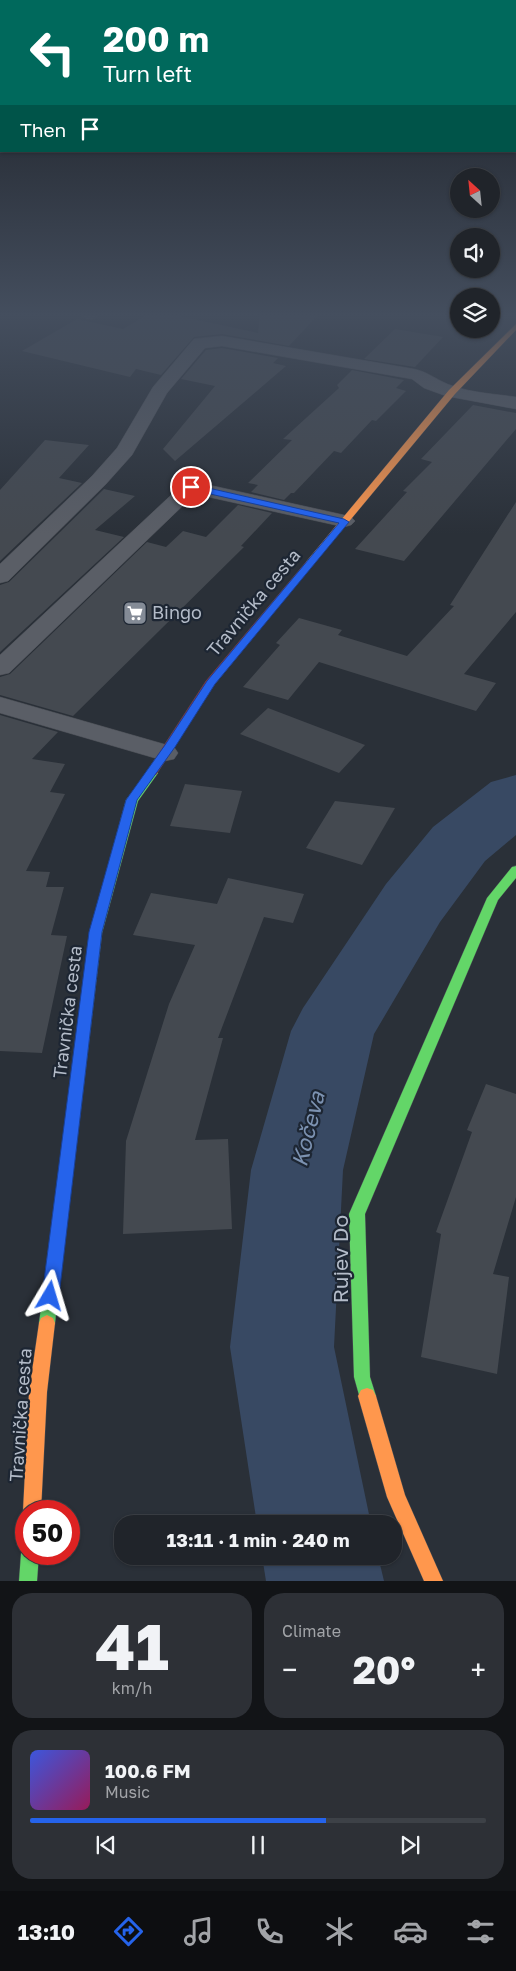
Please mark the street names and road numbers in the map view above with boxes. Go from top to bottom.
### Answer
street label: Travnička cesta [202,544,305,661]
street label: Travnička cesta [48,944,86,1080]
street label: Rujev Do [327,1215,353,1303]
street label: Travnička cesta [4,1347,36,1482]

